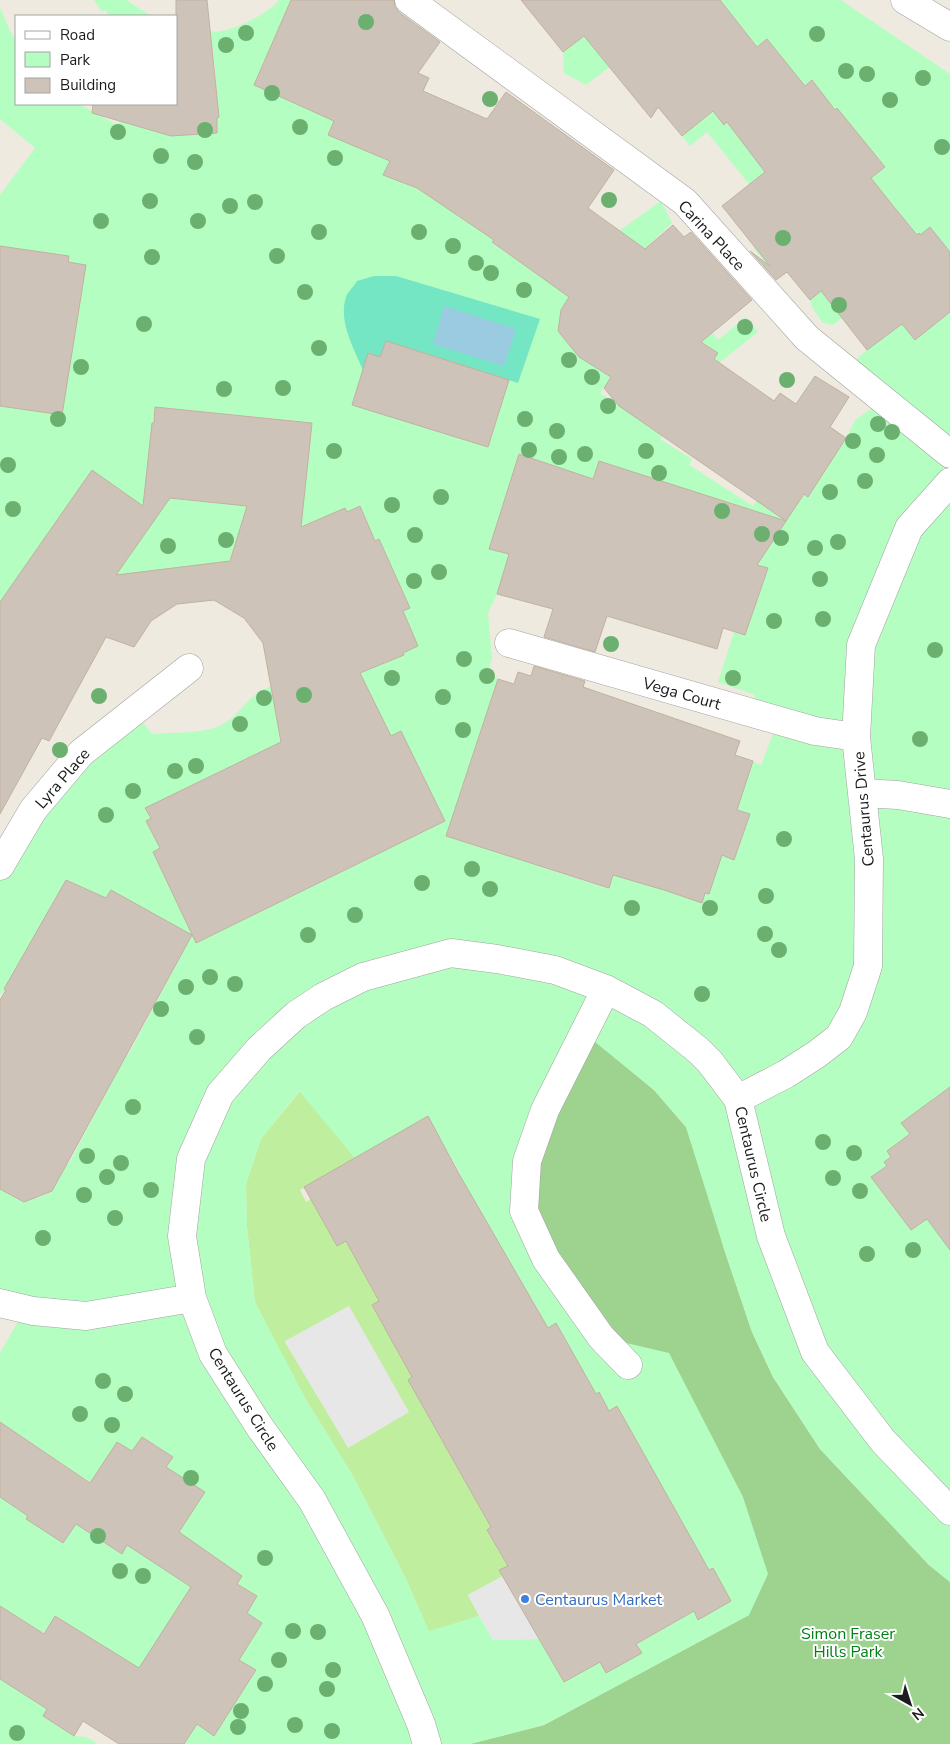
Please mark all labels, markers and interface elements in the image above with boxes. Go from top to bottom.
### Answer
legend [15,15,178,105]
text: Road [60,25,95,45]
text: Park [60,50,90,70]
text: Building [60,75,116,95]
street label: Carina Place [673,196,750,276]
street label: Vega Court [639,672,724,716]
street label: Lyra Place [30,744,95,814]
street label: Centaurus Drive [848,751,880,867]
street label: Centaurus Circle [729,1104,777,1224]
street label: Centaurus Circle [203,1344,284,1455]
place label: Centaurus Market [535,1589,663,1611]
marker: Centaurus Market [519,1593,531,1605]
park label: Simon Fraser Hills Park [801,1623,895,1663]
north arrow [885,1679,935,1729]
text: N [908,1703,928,1724]

